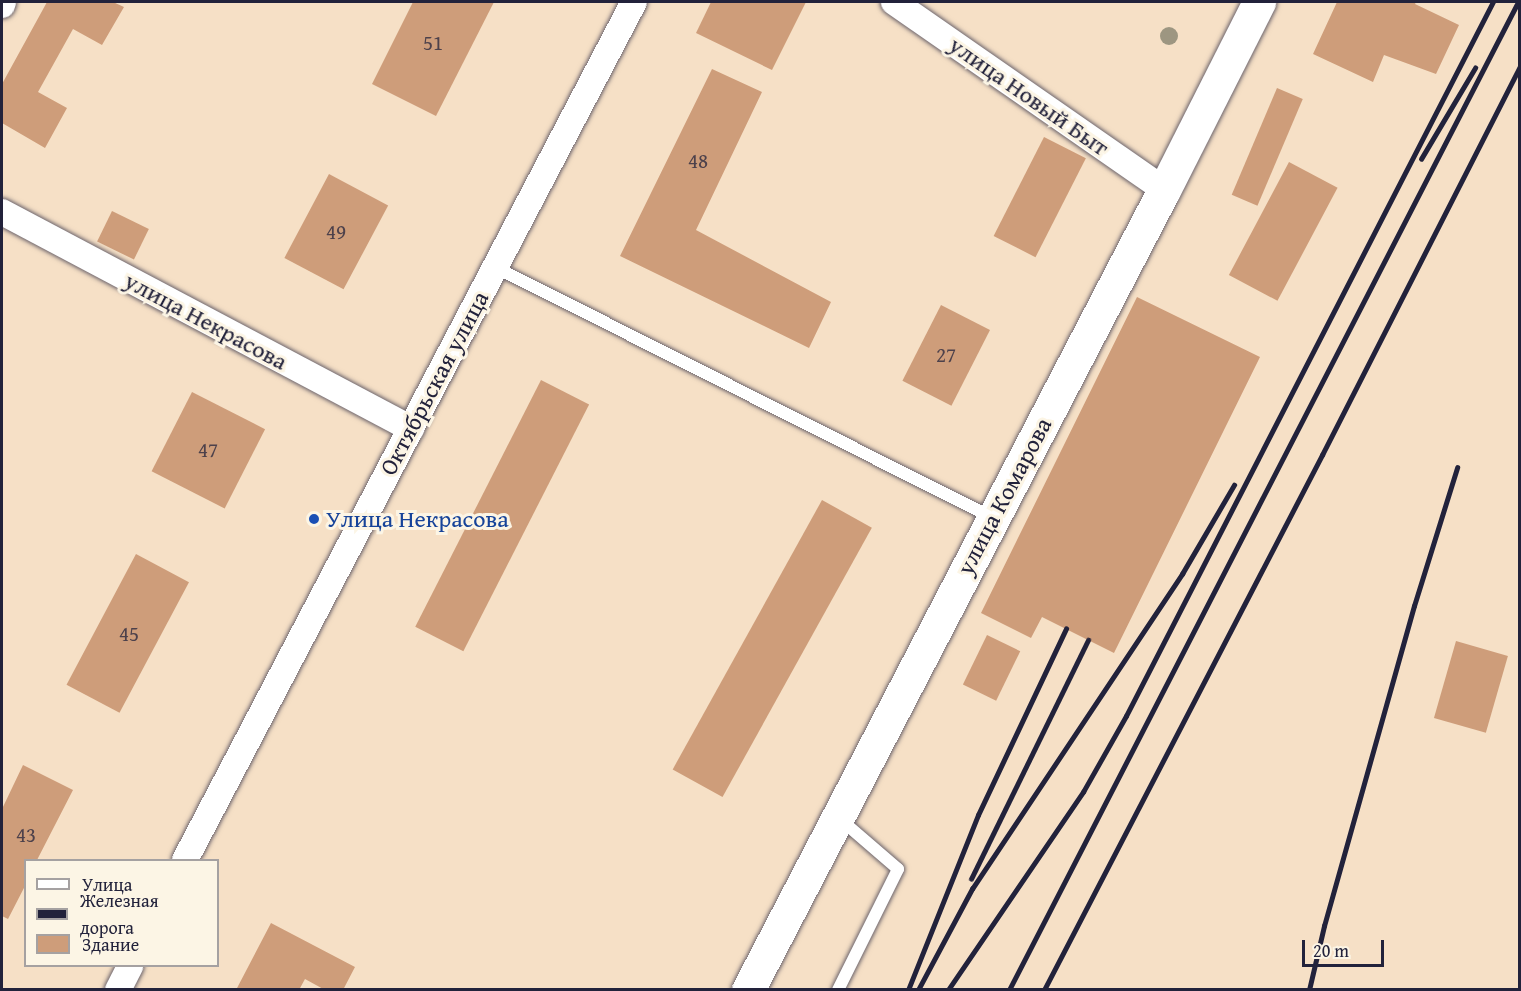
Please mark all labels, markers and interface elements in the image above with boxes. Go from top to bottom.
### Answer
house number: 51 [423,30,443,56]
street label: улица Новый Быт [944,30,1114,162]
house number: 48 [688,148,708,174]
house number: 49 [326,219,346,245]
street label: улица Некрасова [120,266,292,376]
street label: Октябрьская улица [373,286,495,480]
house number: 27 [936,342,956,368]
street label: улица Комарова [950,412,1058,580]
house number: 47 [198,437,218,463]
place label: Улица Некрасова [326,505,509,533]
marker: Улица Некрасова [307,512,321,526]
house number: 45 [119,621,139,647]
house number: 43 [16,822,36,848]
legend [24,859,219,967]
text: Улица [82,871,132,898]
text: Железная дорога [80,887,159,941]
scale bar [1305,928,1388,966]
text: Здание [82,931,139,958]
text: 20 m [1313,937,1349,964]

